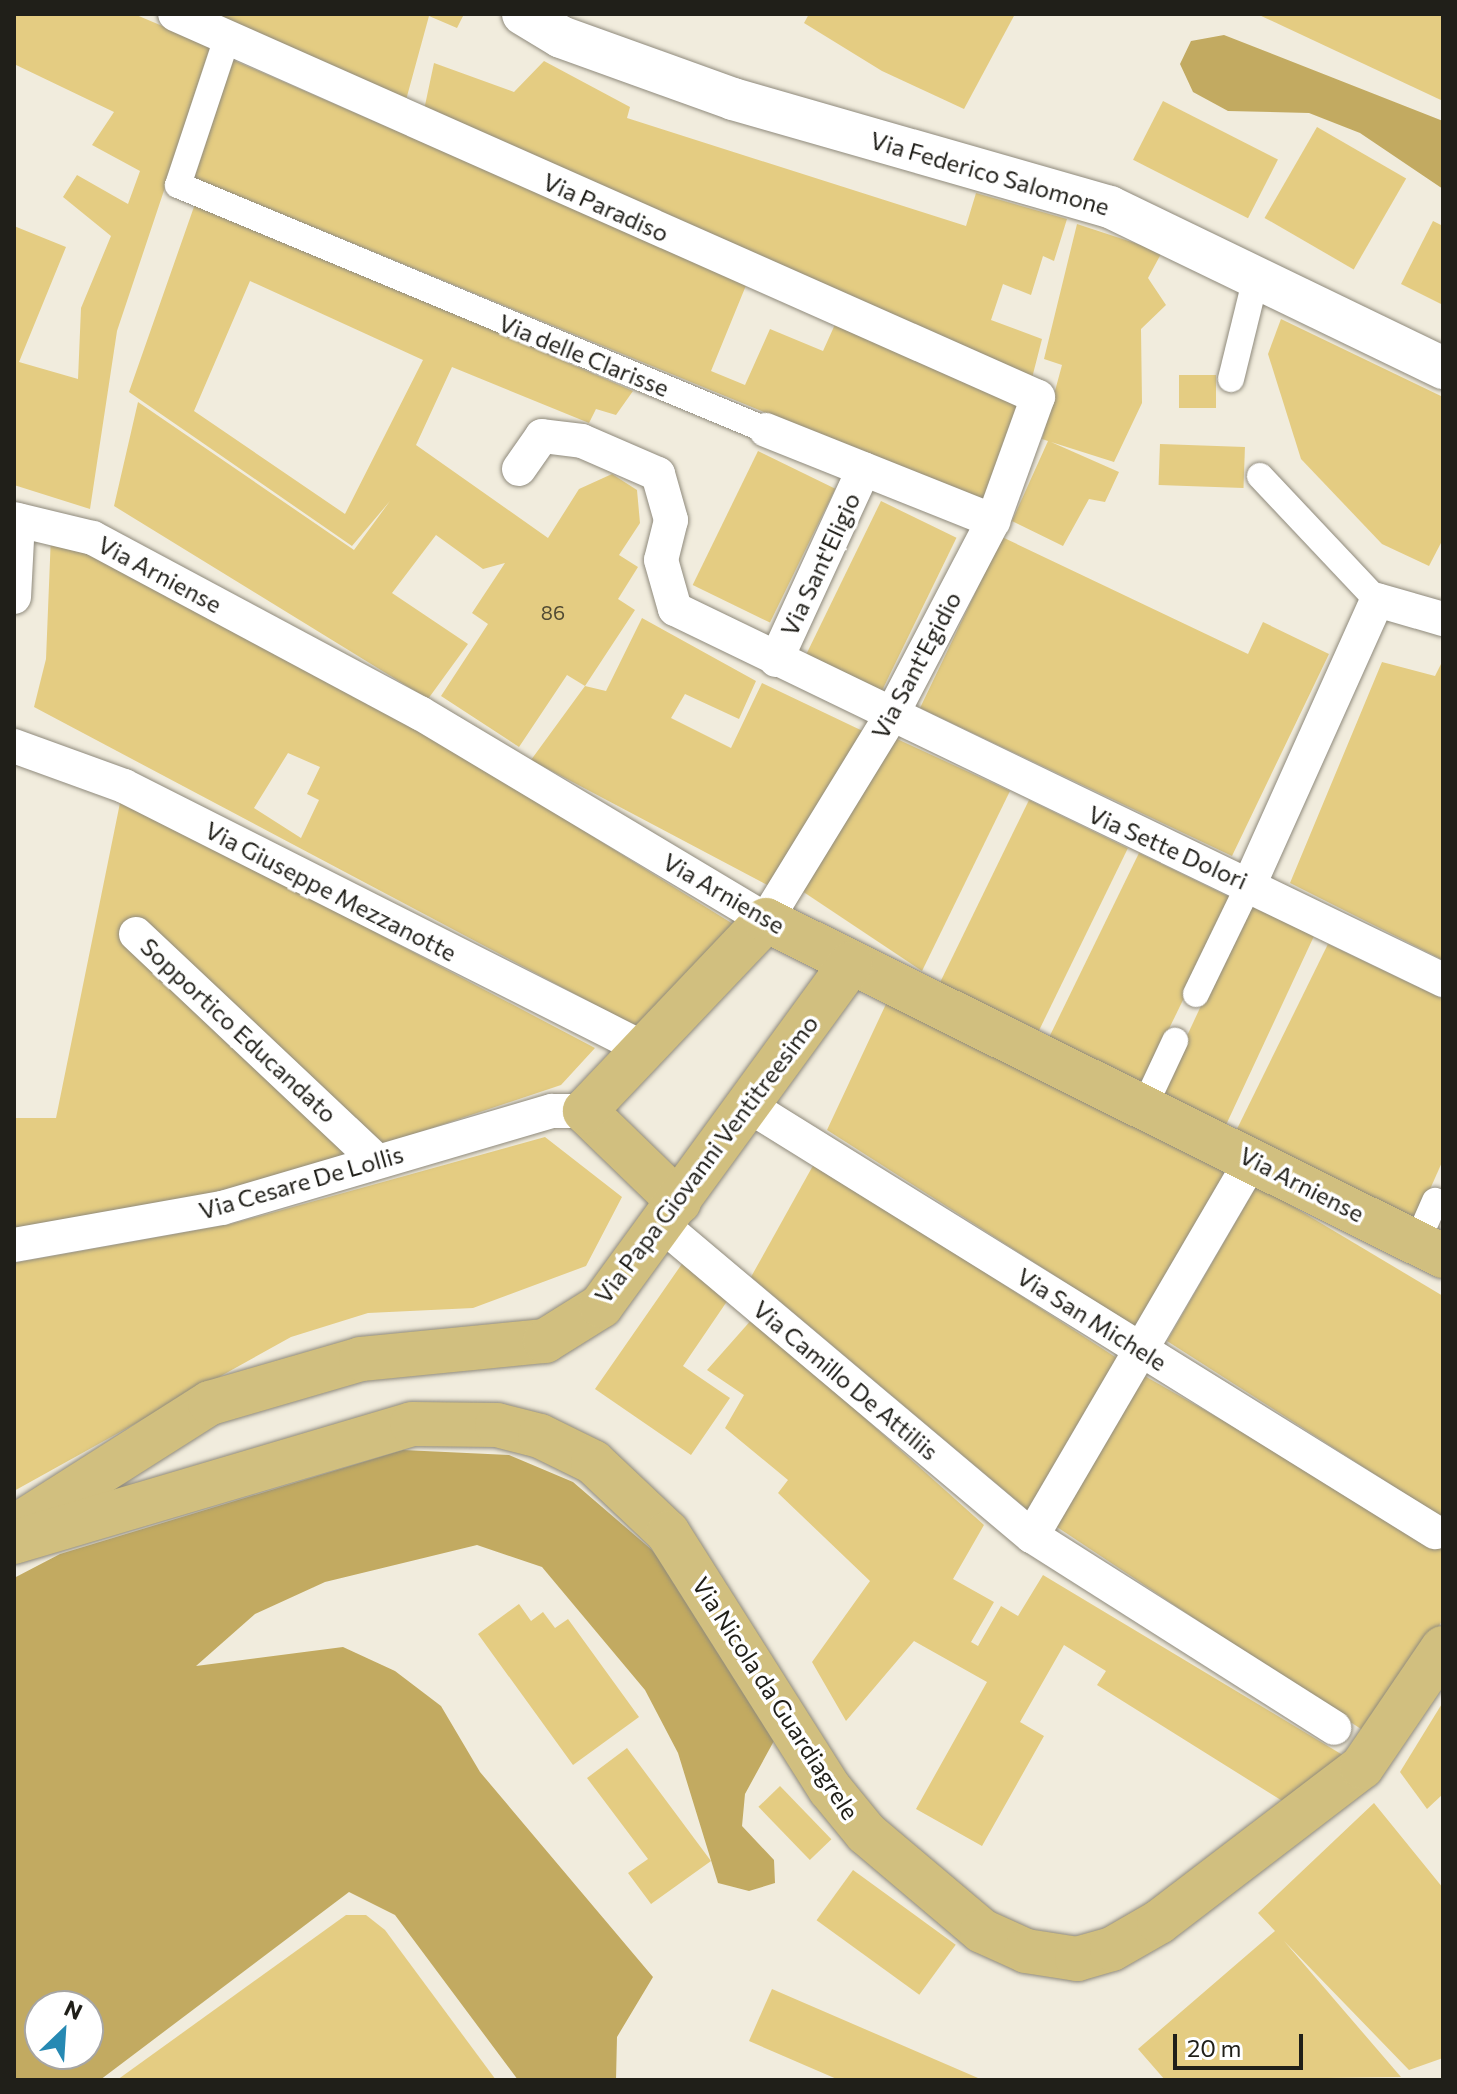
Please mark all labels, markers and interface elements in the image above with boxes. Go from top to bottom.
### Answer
street label: Via Federico Salomone [867,125,1113,221]
street label: Via Paradiso [539,166,673,248]
street label: Via delle Clarisse [495,308,673,402]
street label: Via Sant'Eligio [774,488,866,640]
street label: Via Arniense [93,529,227,619]
street label: Via Sant'Egidio [865,586,967,744]
house number: 86 [541,600,565,624]
street label: Via Sette Dolori [1084,799,1252,895]
street label: Via Giuseppe Mezzanotte [201,815,461,967]
street label: Via Arniense [658,847,790,939]
street label: Sopportico Educandato [135,932,343,1128]
street label: Via Papa Giovanni Ventitreesimo [588,1009,824,1309]
street label: Via Cesare De Lollis [196,1139,406,1225]
street label: Via Arniense [1235,1140,1369,1228]
street label: Via San Michele [1012,1261,1172,1377]
street label: Via Camillo De Attiliis [748,1294,944,1466]
street label: Via Nicola da Guardiagrele [687,1571,865,1825]
north arrow [24,1990,104,2070]
text: N [60,1994,87,2025]
scale bar [1177,2018,1307,2068]
text: 20 m [1187,2033,1241,2062]

